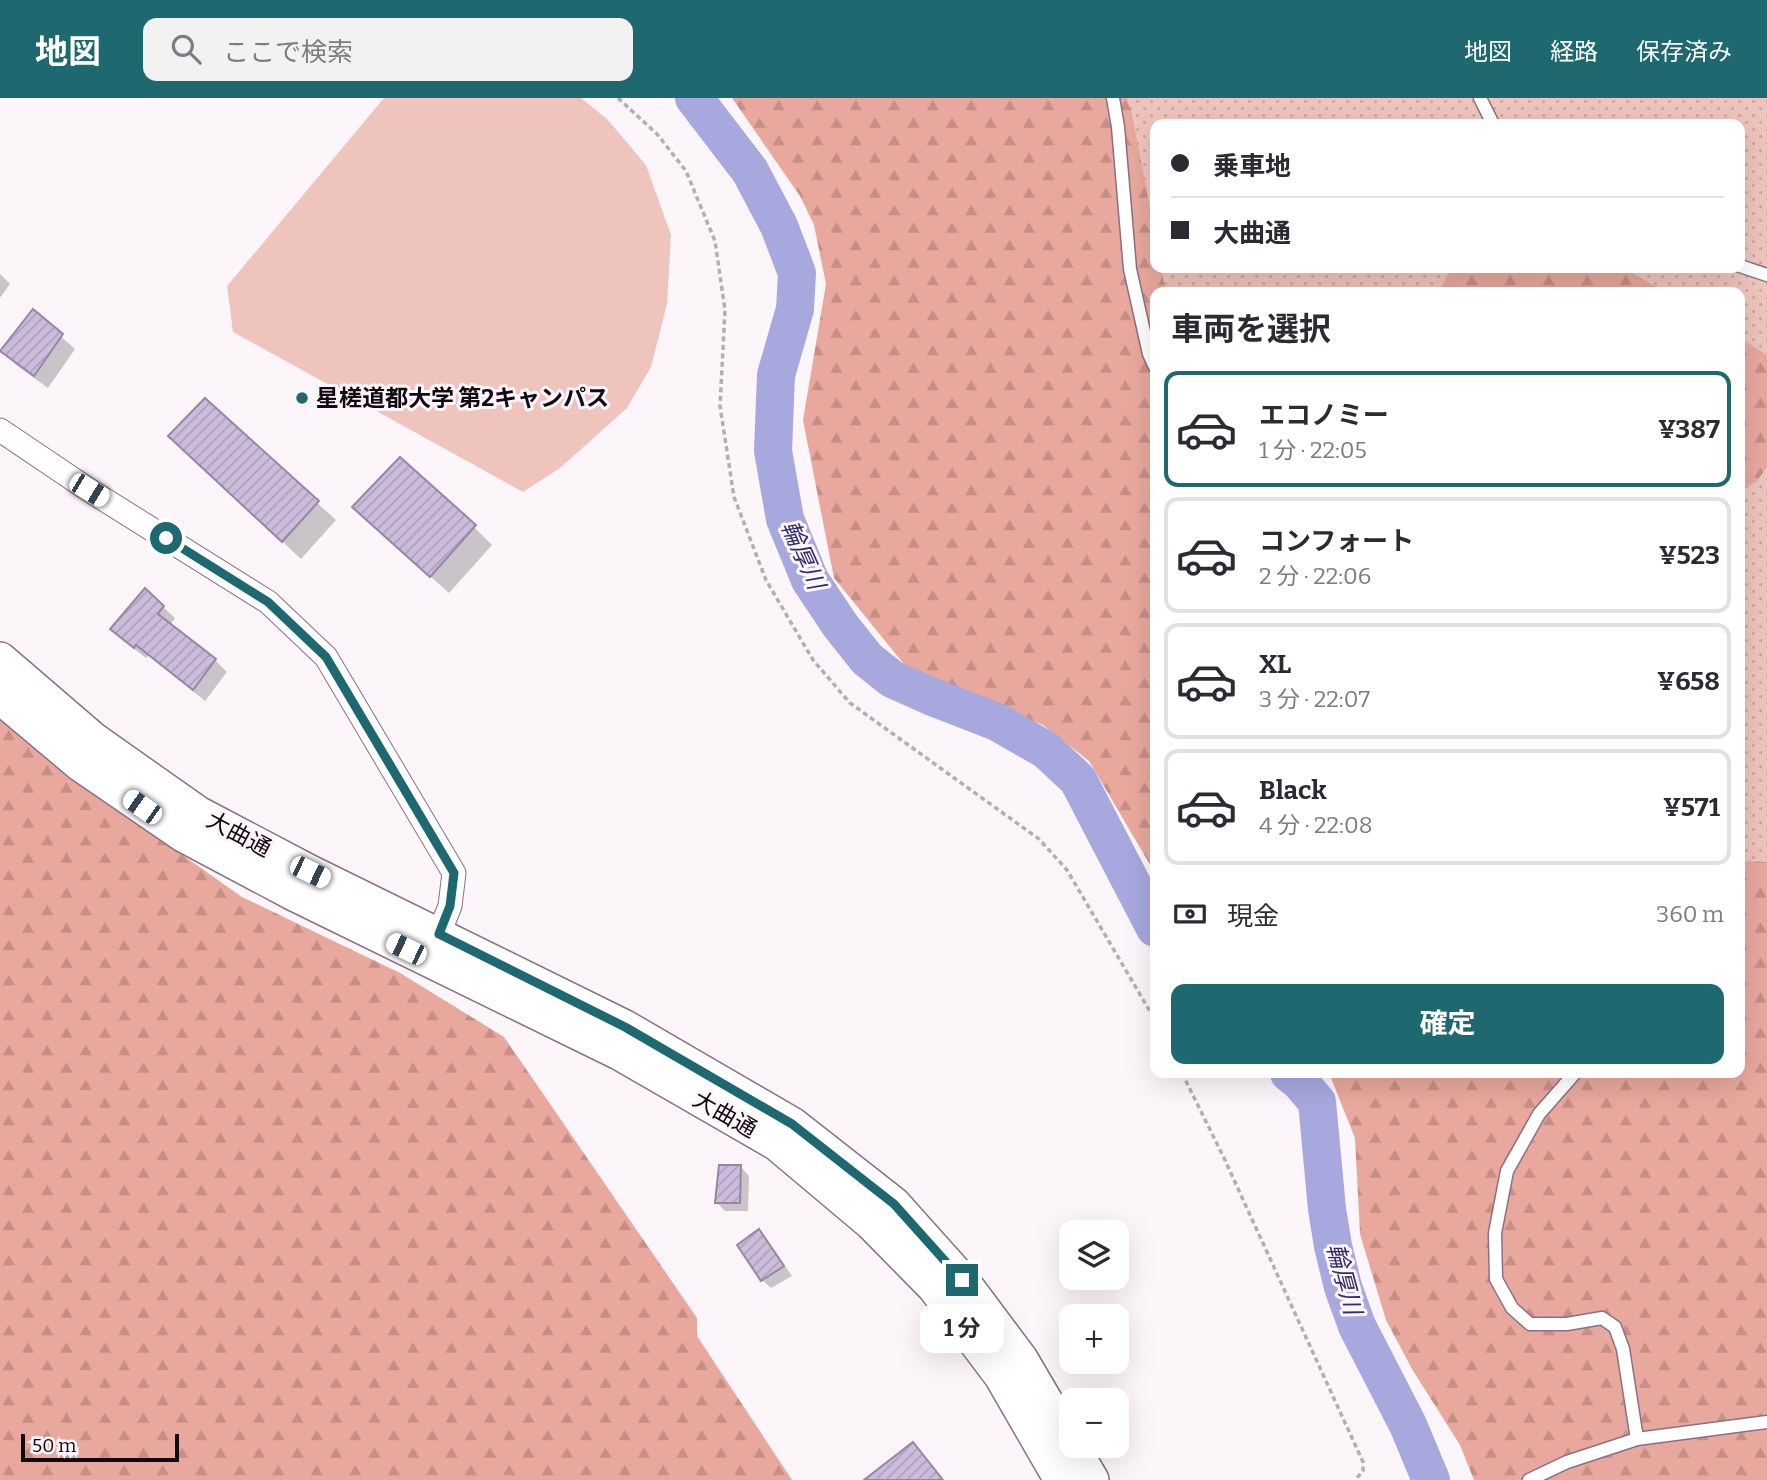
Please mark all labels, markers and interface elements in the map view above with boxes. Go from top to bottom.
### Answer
search box [143,18,633,81]
icon: search [167,30,205,68]
text: 地図 [35,32,101,72]
text: ここで検索 [223,37,353,68]
text: 地図 [1464,38,1512,66]
text: 経路 [1550,38,1598,66]
text: 保存済み [1636,38,1732,66]
text: 乗車地 [1213,151,1291,182]
text: 大曲通 [1213,218,1291,249]
text: 車両を選択 [1171,310,1331,348]
place label: 星槎道都大学 第2キャンパス [316,384,609,412]
marker: 星槎道都大学 第2キャンパス [294,390,310,406]
icon: car [1175,398,1238,461]
text: エコノミー [1259,400,1389,431]
text: ¥387 [1658,414,1720,445]
text: 1 分 · 22:05 [1259,436,1367,464]
car [66,470,113,510]
water label: 輪厚川 [776,516,832,596]
route start [150,522,182,554]
icon: car [1175,524,1238,587]
text: コンフォート [1259,526,1414,557]
text: ¥523 [1659,540,1720,571]
text: 2 分 · 22:06 [1259,562,1371,590]
text: XL [1259,649,1291,680]
icon: car [1175,650,1238,713]
text: ¥658 [1657,666,1720,697]
text: 3 分 · 22:07 [1259,685,1370,713]
text: Black [1259,775,1327,806]
icon: car [1175,776,1238,839]
car [119,786,166,828]
text: ¥571 [1663,792,1720,823]
street label: 大曲通 [202,805,276,863]
text: 4 分 · 22:08 [1259,811,1373,839]
car [287,853,334,891]
icon: cash [1171,895,1209,933]
text: 360 m [1656,900,1724,928]
text: 現金 [1227,901,1279,932]
car [383,930,430,968]
button: 確定 [1171,984,1724,1064]
street label: 大曲通 [688,1085,762,1143]
map controls [1059,1220,1129,1458]
button: layers [1059,1220,1129,1290]
water label: 輪厚川 [1321,1241,1368,1320]
route end [946,1264,978,1296]
callout: 1 分 [920,1304,1004,1354]
button: + [1059,1304,1129,1374]
text: 1 分 [943,1314,981,1342]
button: − [1059,1388,1129,1458]
scale bar [21,1431,178,1463]
text: 50 m [32,1434,76,1457]

